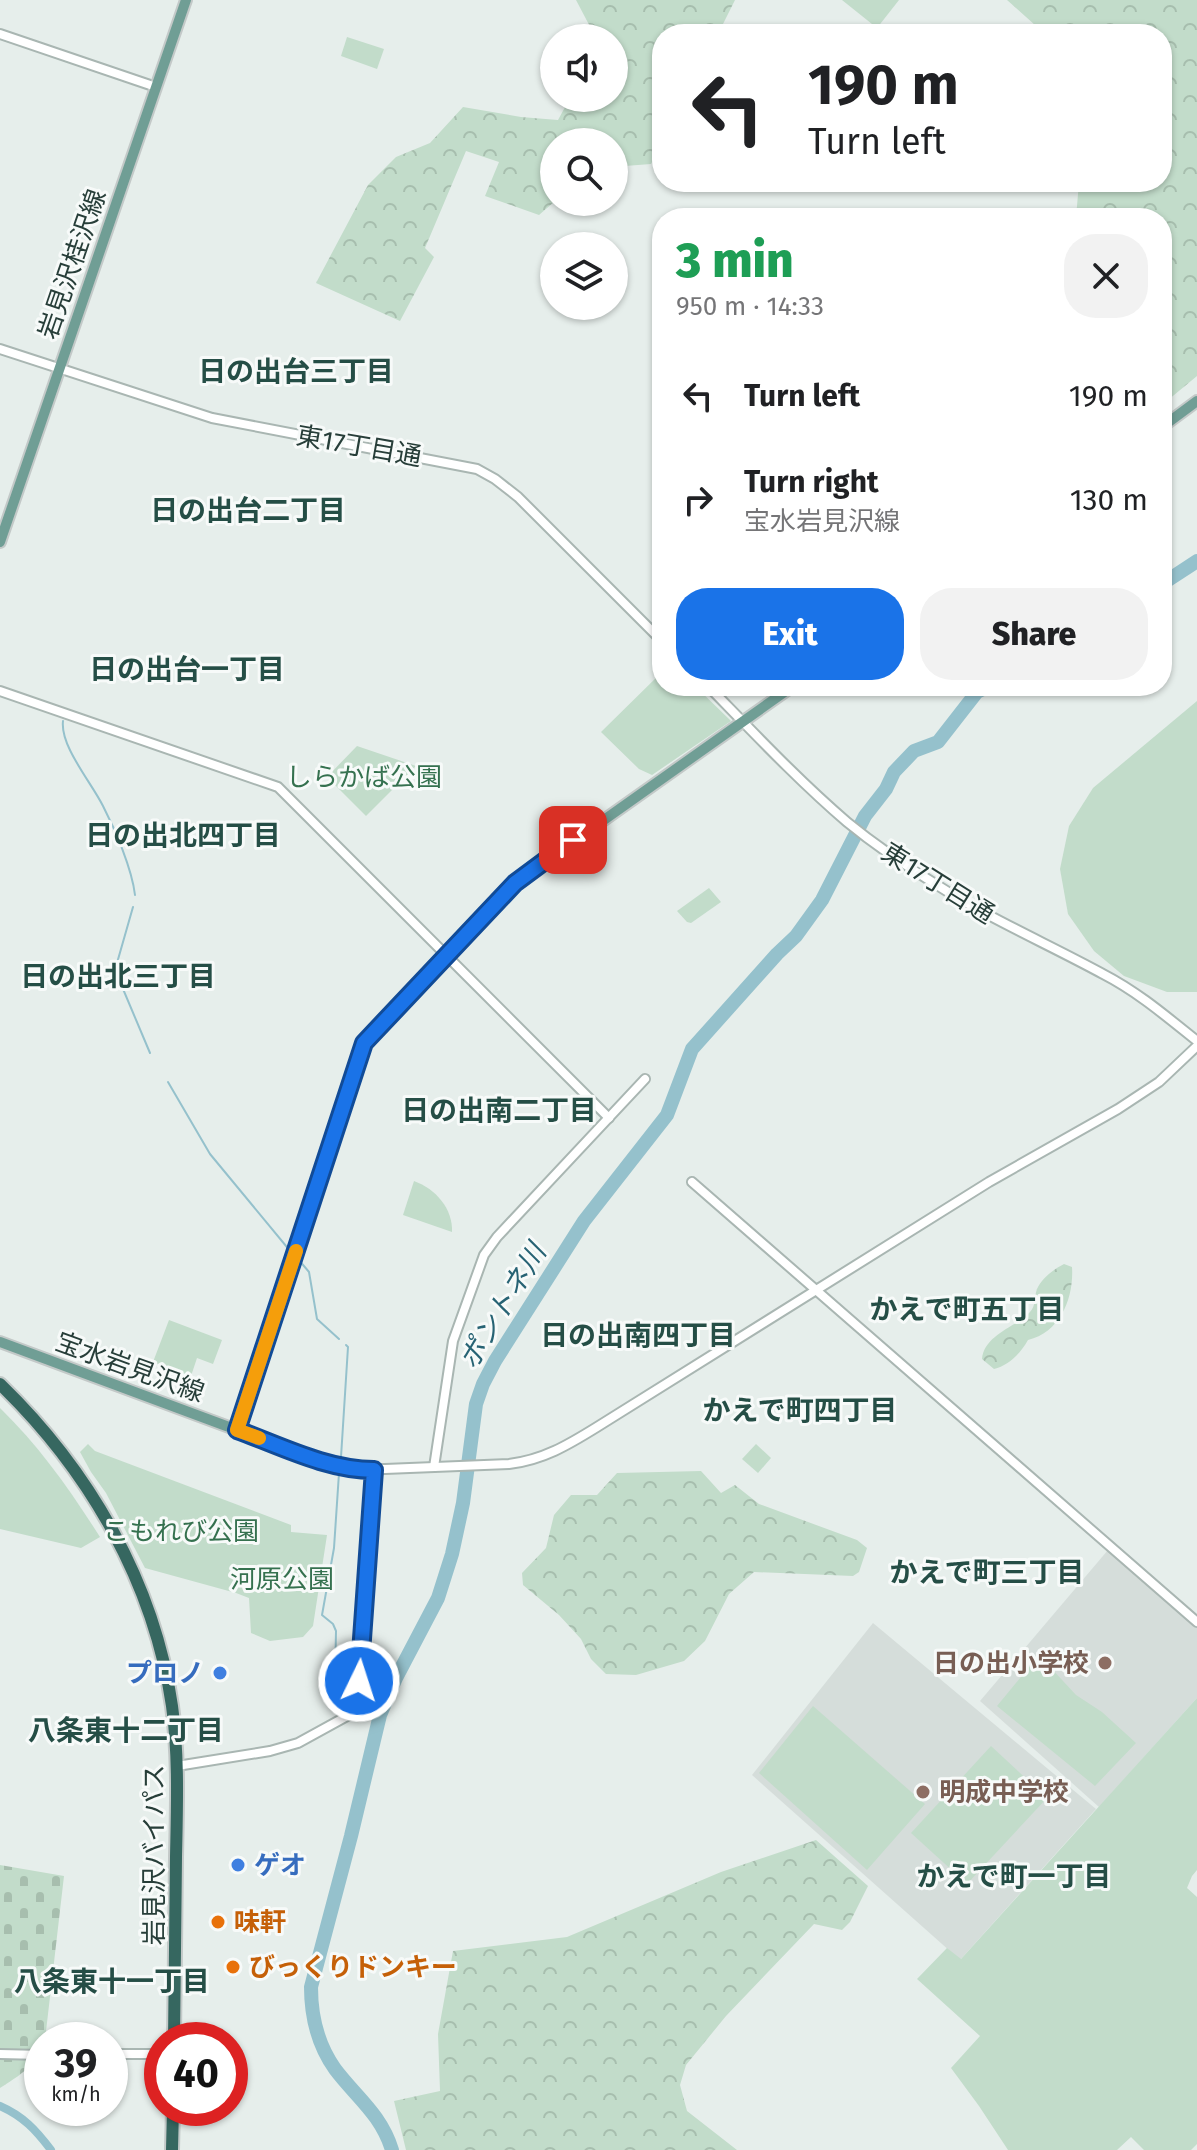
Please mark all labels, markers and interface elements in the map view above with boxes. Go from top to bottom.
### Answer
map controls [540,24,628,320]
button: sound [540,24,628,112]
text: 190 m [808,52,959,119]
icon: left [676,56,780,160]
text: Turn left [808,120,946,164]
button: search [540,128,628,216]
street label: 岩見沢桂沢線 [32,185,113,343]
button: layers [540,232,628,320]
text: 3 min [676,232,794,290]
button: close [1064,234,1148,318]
text: 950 m · 14:33 [676,291,824,322]
district label: 日の出台三丁目 [198,355,394,388]
icon: left [676,374,720,418]
text: Turn left [744,378,860,414]
text: 190 m [1069,378,1148,414]
street label: 東17丁目通 [294,420,424,473]
text: Turn right [744,464,879,500]
icon: right [676,478,720,522]
text: 130 m [1070,482,1148,518]
district label: 日の出台二丁目 [150,494,346,527]
text: 宝水岩見沢線 [744,506,900,537]
button: Exit [676,588,904,680]
button: Share [920,588,1148,680]
district label: 日の出台一丁目 [89,653,285,686]
park label: しらかば公園 [286,762,442,793]
pin [539,806,607,874]
icon: arrive [551,818,595,862]
district label: 日の出北四丁目 [85,819,281,852]
street label: 東17丁目通 [876,837,1000,930]
district label: 日の出北三丁目 [20,960,216,993]
district label: 日の出南二丁目 [401,1094,597,1127]
water label: ポントネ川 [452,1235,554,1375]
district label: かえで町五丁目 [869,1293,1065,1326]
district label: 日の出南四丁目 [540,1319,736,1352]
street label: 宝水岩見沢線 [51,1326,208,1409]
district label: かえで町四丁目 [702,1394,898,1427]
park label: こもれび公園 [103,1516,259,1547]
district label: かえで町三丁目 [889,1556,1085,1589]
park label: 河原公園 [230,1564,334,1595]
position arrow [317,1639,401,1723]
place label: 日の出小学校 [933,1648,1089,1679]
marker: 日の出小学校 [1096,1654,1114,1672]
place label: プロノ [126,1658,204,1689]
marker: プロノ [211,1664,229,1682]
district label: 八条東十二丁目 [28,1714,224,1747]
street label: 岩見沢バイパス [139,1764,170,1946]
place label: 明成中学校 [939,1777,1069,1808]
marker: 明成中学校 [914,1783,932,1801]
place label: ゲオ [254,1850,306,1881]
marker: ゲオ [229,1856,247,1874]
district label: かえで町一丁目 [916,1860,1112,1893]
place label: 味軒 [234,1907,286,1938]
marker: 味軒 [209,1913,227,1931]
place label: びっくりドンキー [249,1952,457,1983]
marker: びっくりドンキー [224,1958,242,1976]
district label: 八条東十一丁目 [14,1965,210,1998]
speed limit sign: 40 [144,2022,248,2126]
text: 39 [55,2040,97,2088]
text: km/h [51,2082,101,2106]

